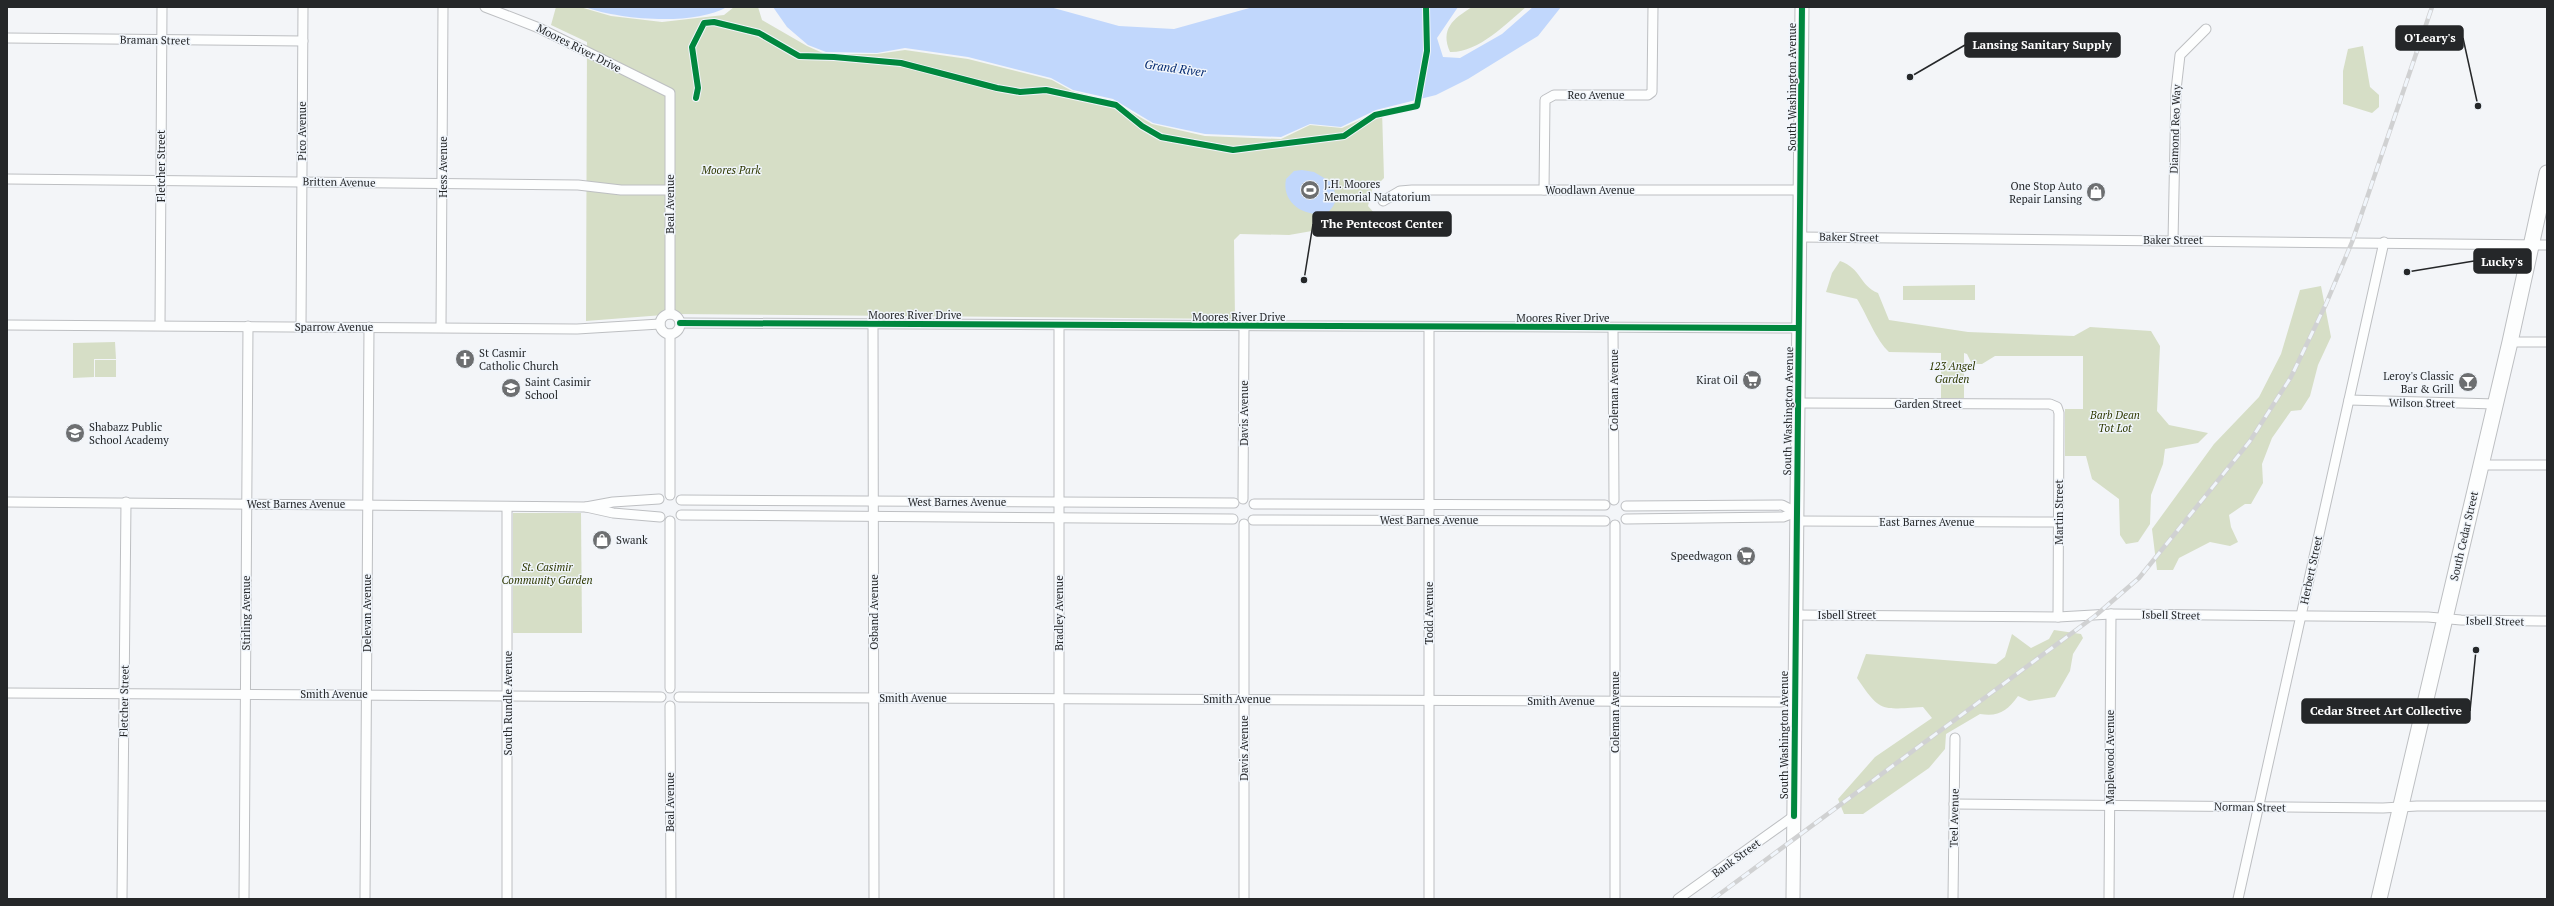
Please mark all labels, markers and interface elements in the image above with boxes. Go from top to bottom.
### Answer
street label: Moores River Drive [534,21,624,76]
street label: South Washington Avenue [1785,22,1799,151]
callout: O'Leary's [2396,26,2463,50]
text: O'Leary's [2404,30,2456,45]
street label: Braman Street [120,32,190,48]
callout: Lansing Sanitary Supply [1965,33,2120,57]
text: Lansing Sanitary Supply [1972,37,2112,52]
water label: Grand River [1144,56,1208,80]
street label: Diamond Reo Way [2166,84,2184,174]
street label: Reo Avenue [1568,88,1625,102]
street label: Pico Avenue [295,101,309,161]
street label: Fletcher Street [154,130,168,202]
street label: Hess Avenue [436,136,450,198]
park label: Moores Park [701,163,761,177]
street label: Britten Avenue [302,174,376,190]
street label: Beal Avenue [663,174,677,234]
place label: J.H. Moores Memorial Natatorium [1324,177,1431,204]
sports icon: J.H. Moores Memorial Natatorium [1299,179,1321,201]
place label: One Stop Auto Repair Lansing [2009,179,2082,206]
shop icon: One Stop Auto Repair Lansing [2085,181,2107,203]
street label: Woodlawn Avenue [1545,183,1635,197]
callout: The Pentecost Center [1313,212,1451,236]
text: The Pentecost Center [1321,216,1444,231]
street label: Baker Street [1819,229,1879,245]
street label: Baker Street [2143,233,2203,247]
callout: Lucky's [2474,249,2531,273]
text: Lucky's [2481,254,2523,269]
street label: Moores River Drive [868,308,962,322]
street label: Moores River Drive [1192,310,1286,324]
street label: Moores River Drive [1516,311,1610,325]
street label: Sparrow Avenue [295,320,374,334]
place label: St Casmir Catholic Church [479,346,559,373]
street label: South Washington Avenue [1780,346,1796,475]
church icon: St Casmir Catholic Church [454,348,476,370]
street label: Coleman Avenue [1607,349,1621,431]
park label: 123 Angel Garden [1929,359,1975,386]
supermarket icon: Kirat Oil [1741,369,1763,391]
place label: Leroy's Classic Bar & Grill [2383,369,2454,396]
bar icon: Leroy's Classic Bar & Grill [2457,371,2479,393]
place label: Kirat Oil [1696,373,1738,387]
place label: Saint Casimir School [525,375,592,402]
school or university icon: Saint Casimir School [500,377,522,399]
street label: Davis Avenue [1237,380,1251,446]
street label: Wilson Street [2389,395,2455,411]
street label: Garden Street [1894,397,1962,411]
park label: Barb Dean Tot Lot [2089,408,2140,435]
place label: Shabazz Public School Academy [89,420,169,447]
school or university icon: Shabazz Public School Academy [64,422,86,444]
street label: Martin Street [2052,479,2066,545]
street label: South Cedar Street [2447,490,2481,582]
street label: West Barnes Avenue [908,495,1007,509]
street label: West Barnes Avenue [247,497,346,511]
street label: West Barnes Avenue [1380,513,1479,527]
street label: East Barnes Avenue [1879,515,1975,529]
shop icon: Swank [591,529,613,551]
place label: Swank [616,533,648,547]
street label: Herbert Street [2297,534,2325,606]
supermarket icon: Speedwagon [1735,545,1757,567]
place label: Speedwagon [1671,549,1732,563]
park label: St. Casimir Community Garden [501,560,593,587]
street label: Delevan Avenue [360,573,374,652]
street label: Osband Avenue [867,574,881,650]
street label: Stirling Avenue [239,575,253,650]
street label: Bradley Avenue [1052,575,1066,651]
street label: Todd Avenue [1422,581,1436,644]
street label: Isbell Street [2141,607,2201,623]
street label: Isbell Street [1818,608,1876,622]
street label: Isbell Street [2465,613,2525,629]
street label: South Rundle Avenue [501,650,515,755]
street label: Fletcher Street [116,665,132,737]
street label: South Washington Avenue [1777,670,1791,799]
street label: Coleman Avenue [1608,671,1622,753]
street label: Smith Avenue [300,687,368,701]
street label: Smith Avenue [879,691,947,705]
street label: Smith Avenue [1203,692,1271,706]
street label: Smith Avenue [1527,694,1595,708]
callout: Cedar Street Art Collective [2302,699,2470,723]
text: Cedar Street Art Collective [2310,703,2463,718]
street label: Maplewood Avenue [2103,709,2117,804]
street label: Davis Avenue [1237,715,1251,781]
street label: Beal Avenue [663,772,677,832]
street label: Teel Avenue [1946,788,1962,848]
street label: Norman Street [2214,799,2286,815]
street label: Bank Street [1709,836,1763,880]

